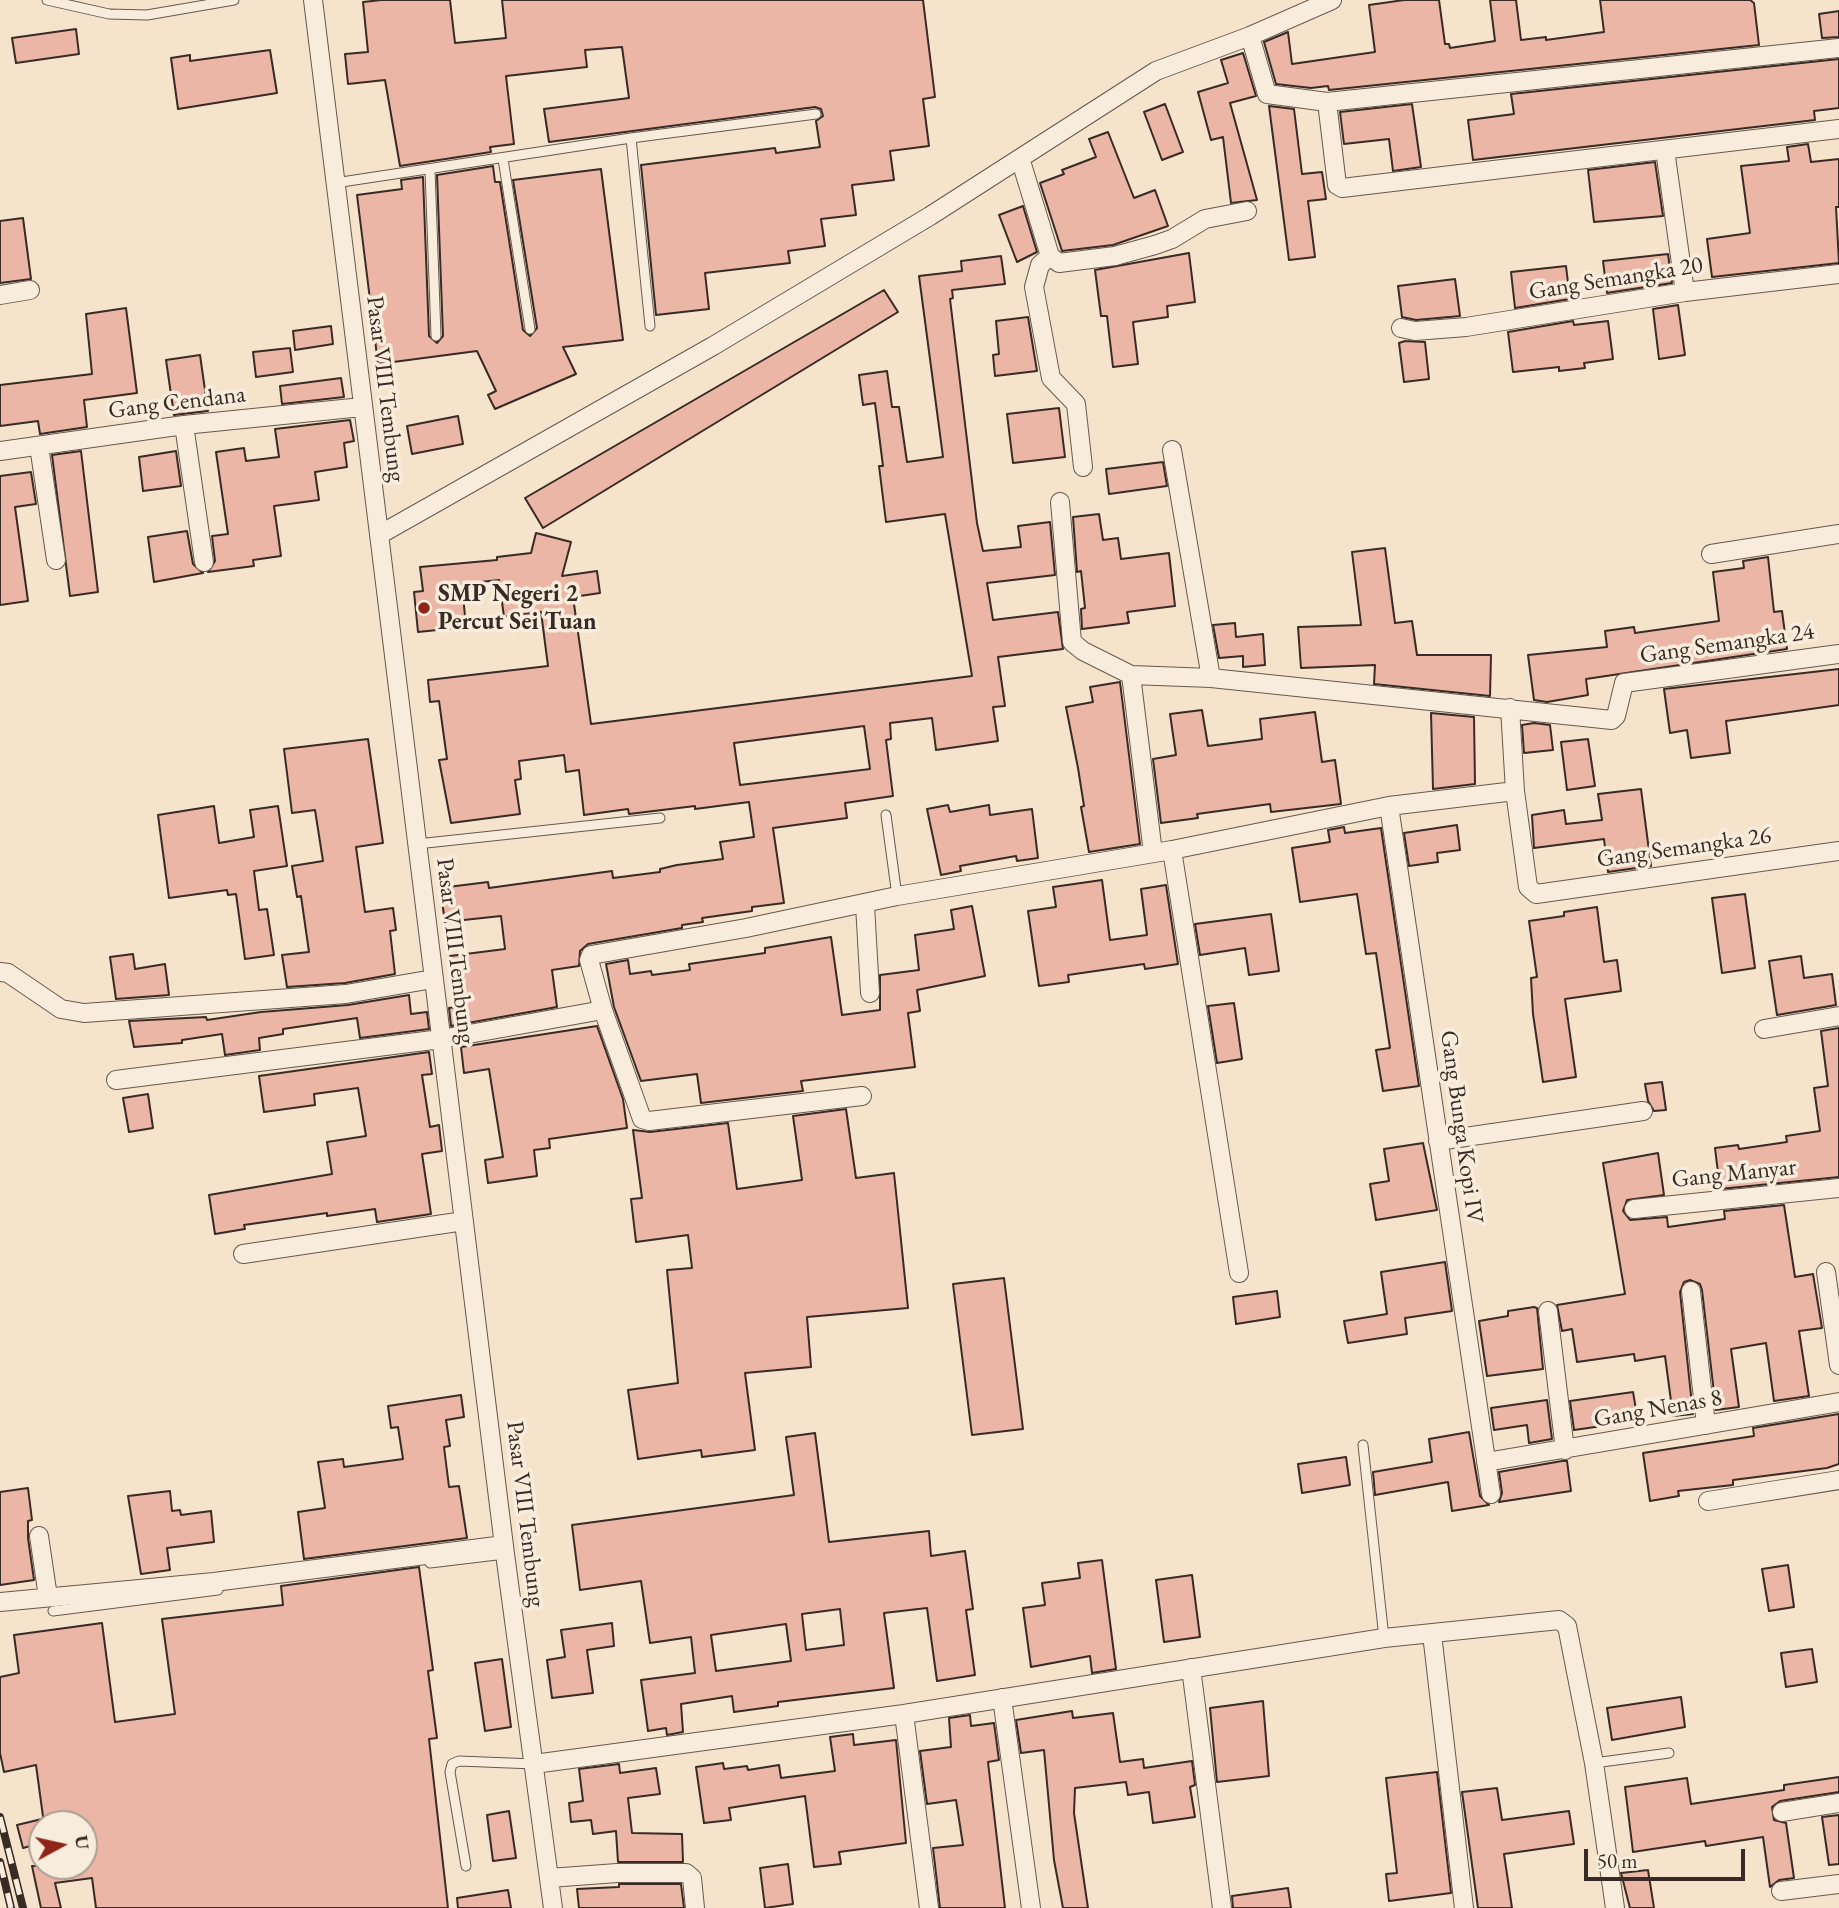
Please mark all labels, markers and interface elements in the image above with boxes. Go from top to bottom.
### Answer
street label: Gang Semangka 20 [1527,251,1705,307]
street label: Pasar VIII Tembung [359,294,411,484]
street label: Gang Cendana [107,380,247,426]
place label: SMP Negeri 2 Percut Sei Tuan [438,580,597,636]
marker: SMP Negeri 2 Percut Sei Tuan [416,600,432,616]
street label: Gang Semangka 24 [1638,618,1816,670]
street label: Gang Semangka 26 [1595,822,1773,874]
street label: Pasar VIII Tembung [429,856,481,1046]
street label: Gang Bunga Kopi IV [1433,1029,1489,1225]
street label: Gang Manyar [1670,1153,1798,1195]
street label: Gang Nenas 8 [1592,1384,1724,1434]
street label: Pasar VIII Tembung [499,1419,551,1609]
north arrow [28,1810,98,1880]
text: U [69,1834,96,1851]
scale bar [1587,1834,1748,1878]
text: 50 m [1597,1847,1638,1874]

